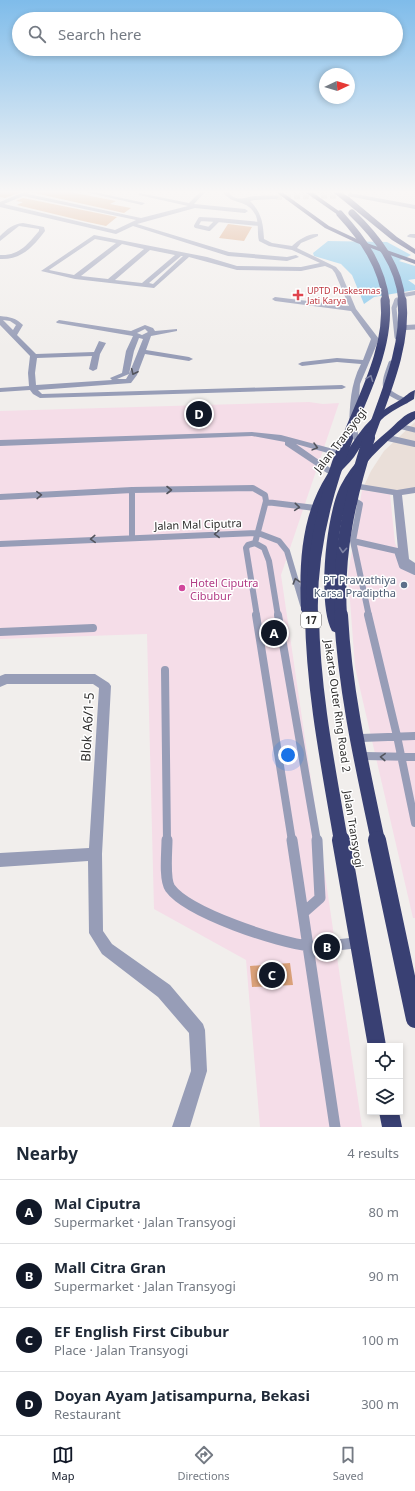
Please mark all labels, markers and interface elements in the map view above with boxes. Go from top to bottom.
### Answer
search box [12,12,403,56]
icon: search [26,23,48,45]
text: Search here [58,24,141,44]
north arrow [319,68,355,104]
place label: UPTD Puskesmas Jati Karya [306,284,380,307]
marker: UPTD Puskesmas Jati Karya [292,289,304,301]
one-way arrow [131,368,139,375]
one-way arrow [365,374,373,381]
pin: D [186,399,212,429]
street label: Jalan Transyogi [310,405,370,476]
one-way arrow [311,442,318,451]
one-way arrow [166,486,172,494]
one-way arrow [36,491,42,500]
one-way arrow [294,502,300,511]
street label: Jalan Mal Ciputra [153,515,242,533]
one-way arrow [214,530,220,538]
one-way arrow [90,535,96,543]
one-way arrow [338,547,347,553]
place label: PT Prawathiya Karsa Pradiptha [314,572,396,600]
place label: Hotel Ciputra Cibubur [190,575,259,603]
one-way arrow [292,578,301,585]
marker: PT Prawathiya Karsa Pradiptha [399,580,409,590]
marker: Hotel Ciputra Cibubur [177,583,187,593]
road number: 17 [301,612,321,628]
pin: A [261,618,287,648]
street label: Jakarta Outer Ring Road 2 [321,638,355,773]
street label: Blok A6/1-5 [76,692,98,762]
your location [278,745,298,765]
one-way arrow [380,752,386,761]
street label: Jalan Transyogi [340,788,367,869]
pin: B [314,932,340,962]
pin: C [259,960,285,990]
map controls [367,1043,403,1115]
button: locate [367,1043,403,1079]
button: layers [367,1079,403,1115]
text: Nearby [16,1142,78,1165]
text: 4 results [347,1144,399,1162]
text: Mal Ciputra [54,1193,141,1213]
text: A [25,1203,34,1221]
text: 80 m [369,1203,399,1221]
text: Supermarket · Jalan Transyogi [54,1213,236,1231]
text: Mall Citra Gran [54,1257,166,1277]
text: B [25,1267,33,1285]
text: 90 m [369,1267,399,1285]
text: Supermarket · Jalan Transyogi [54,1277,236,1295]
text: EF English First Cibubur [54,1321,229,1341]
text: C [25,1331,33,1349]
text: 100 m [361,1331,399,1349]
text: Place · Jalan Transyogi [54,1341,188,1359]
text: Doyan Ayam Jatisampurna, Bekasi [54,1385,310,1405]
text: D [24,1395,34,1413]
text: 300 m [361,1395,399,1413]
text: Restaurant [54,1405,121,1423]
tab: Map [52,1444,74,1483]
tab: Directions [177,1444,230,1483]
tab: Saved [333,1444,363,1483]

